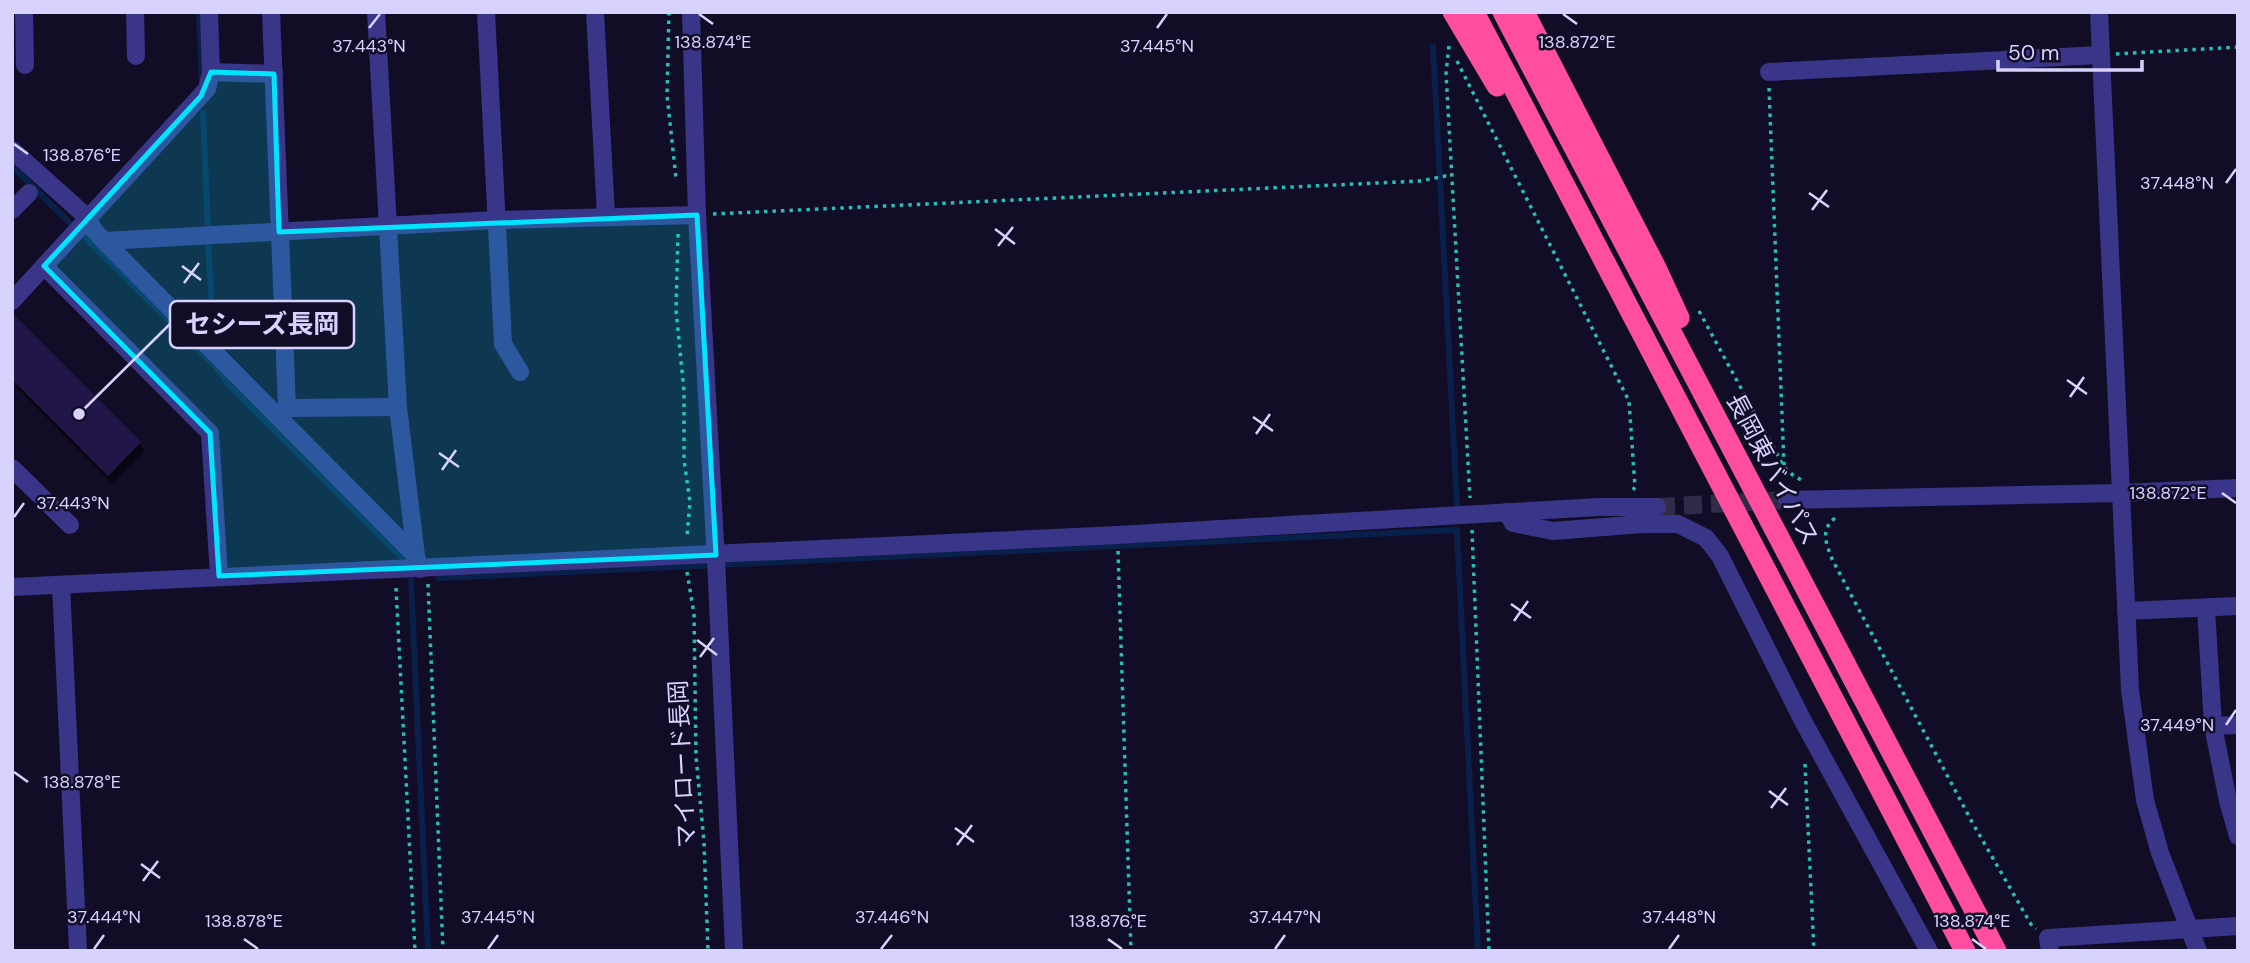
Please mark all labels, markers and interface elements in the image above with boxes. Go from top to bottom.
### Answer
scale bar [1998,28,2142,72]
text: 138.874°E [674,30,752,54]
text: 138.872°E [1538,30,1616,54]
text: 37.443°N [332,34,406,58]
text: 37.445°N [1120,34,1194,58]
text: 50 m [2008,39,2059,67]
text: 138.876°E [43,143,121,167]
text: 37.448°N [2140,171,2214,195]
callout: セシーズ長岡 [170,301,354,348]
text: セシーズ長岡 [185,307,339,341]
street label: 長岡東バイパス [1720,388,1826,550]
text: 138.872°E [2129,481,2207,505]
text: 37.443°N [36,491,110,515]
street label: マイロード長岡 [662,679,702,849]
text: 37.449°N [2140,713,2214,737]
text: 138.878°E [43,770,121,794]
text: 37.444°N [67,905,141,929]
text: 37.445°N [461,905,535,929]
text: 37.446°N [855,905,929,929]
text: 37.447°N [1249,905,1321,929]
text: 37.448°N [1642,905,1716,929]
text: 138.878°E [205,909,283,933]
text: 138.876°E [1069,909,1147,933]
text: 138.874°E [1933,909,2011,933]

